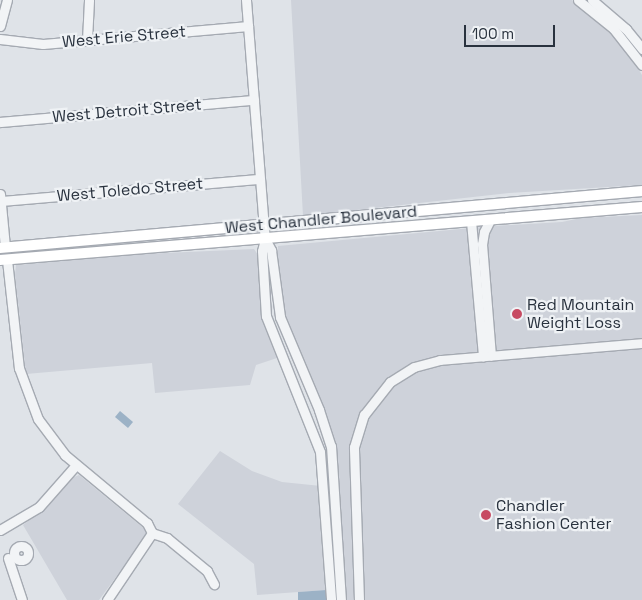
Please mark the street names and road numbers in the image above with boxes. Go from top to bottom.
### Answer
street label: West Erie Street [61,22,187,52]
street label: West Detroit Street [51,95,203,127]
street label: West Toledo Street [56,174,204,206]
street label: West Chandler Boulevard [224,202,418,238]

